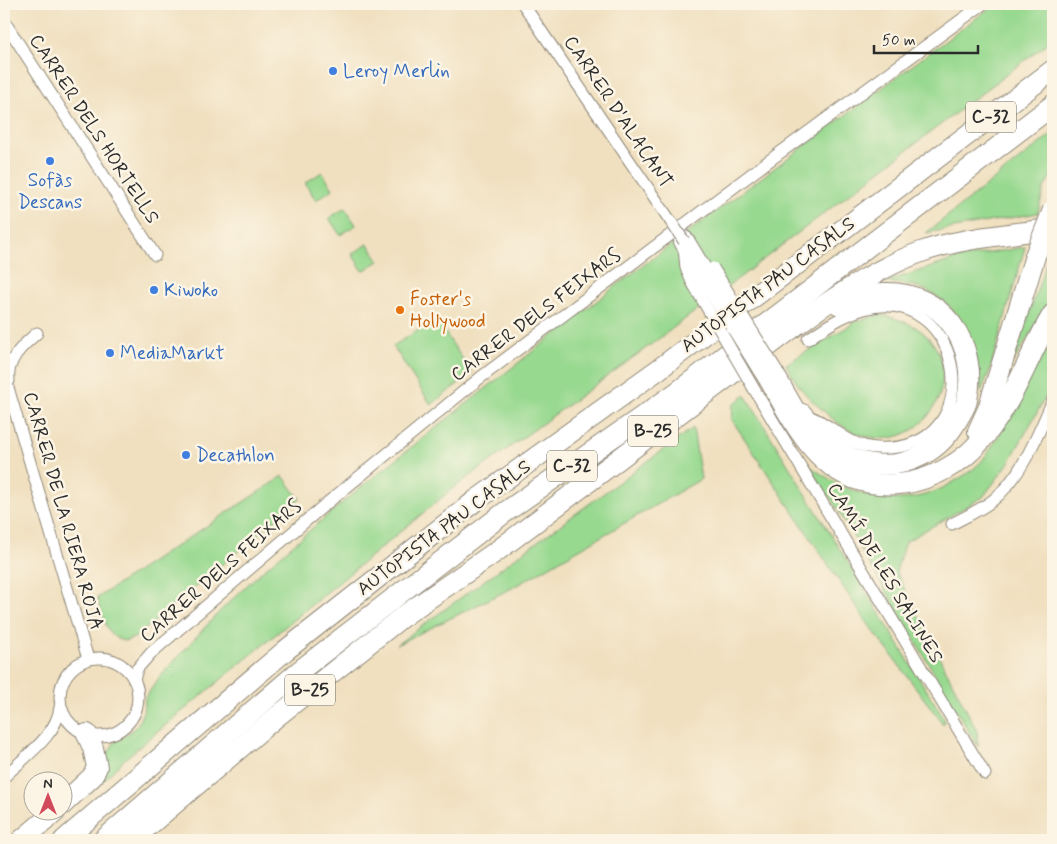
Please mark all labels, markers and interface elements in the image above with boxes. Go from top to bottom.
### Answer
scale bar [874,22,978,54]
street label: CARRER DELS HORTELLS [23,29,165,229]
street label: CARRER D'ALACANT [558,31,678,193]
text: 50 m [882,31,916,51]
place label: Leroy Merlin [343,59,450,85]
marker: Leroy Merlin [327,65,339,77]
road number: C-32 [966,101,1016,132]
marker: Sofàs Descans [44,155,56,167]
place label: Sofàs Descans [18,168,82,215]
street label: AUTOPISTA PAU CASALS [676,211,860,359]
street label: CARRER DELS FEIXARS [446,243,626,387]
place label: Kiwoko [164,278,218,303]
marker: Kiwoko [148,284,160,296]
place label: Foster's Hollywood [410,287,486,335]
marker: Foster's Hollywood [394,304,406,316]
place label: MediaMarkt [120,341,225,366]
marker: MediaMarkt [104,347,116,359]
street label: CARRER DE LA RIERA ROJA [17,389,109,633]
road number: B-25 [628,416,678,446]
place label: Decathlon [196,443,275,468]
marker: Decathlon [180,449,192,461]
road number: C-32 [547,451,597,482]
street label: AUTOPISTA PAU CASALS [352,454,536,602]
street label: CAMÍ DE LES SALINES [821,478,950,668]
street label: CARRER DELS FEIXARS [135,494,307,648]
road number: B-25 [285,674,335,706]
north arrow [22,772,72,822]
text: N [43,775,53,793]

